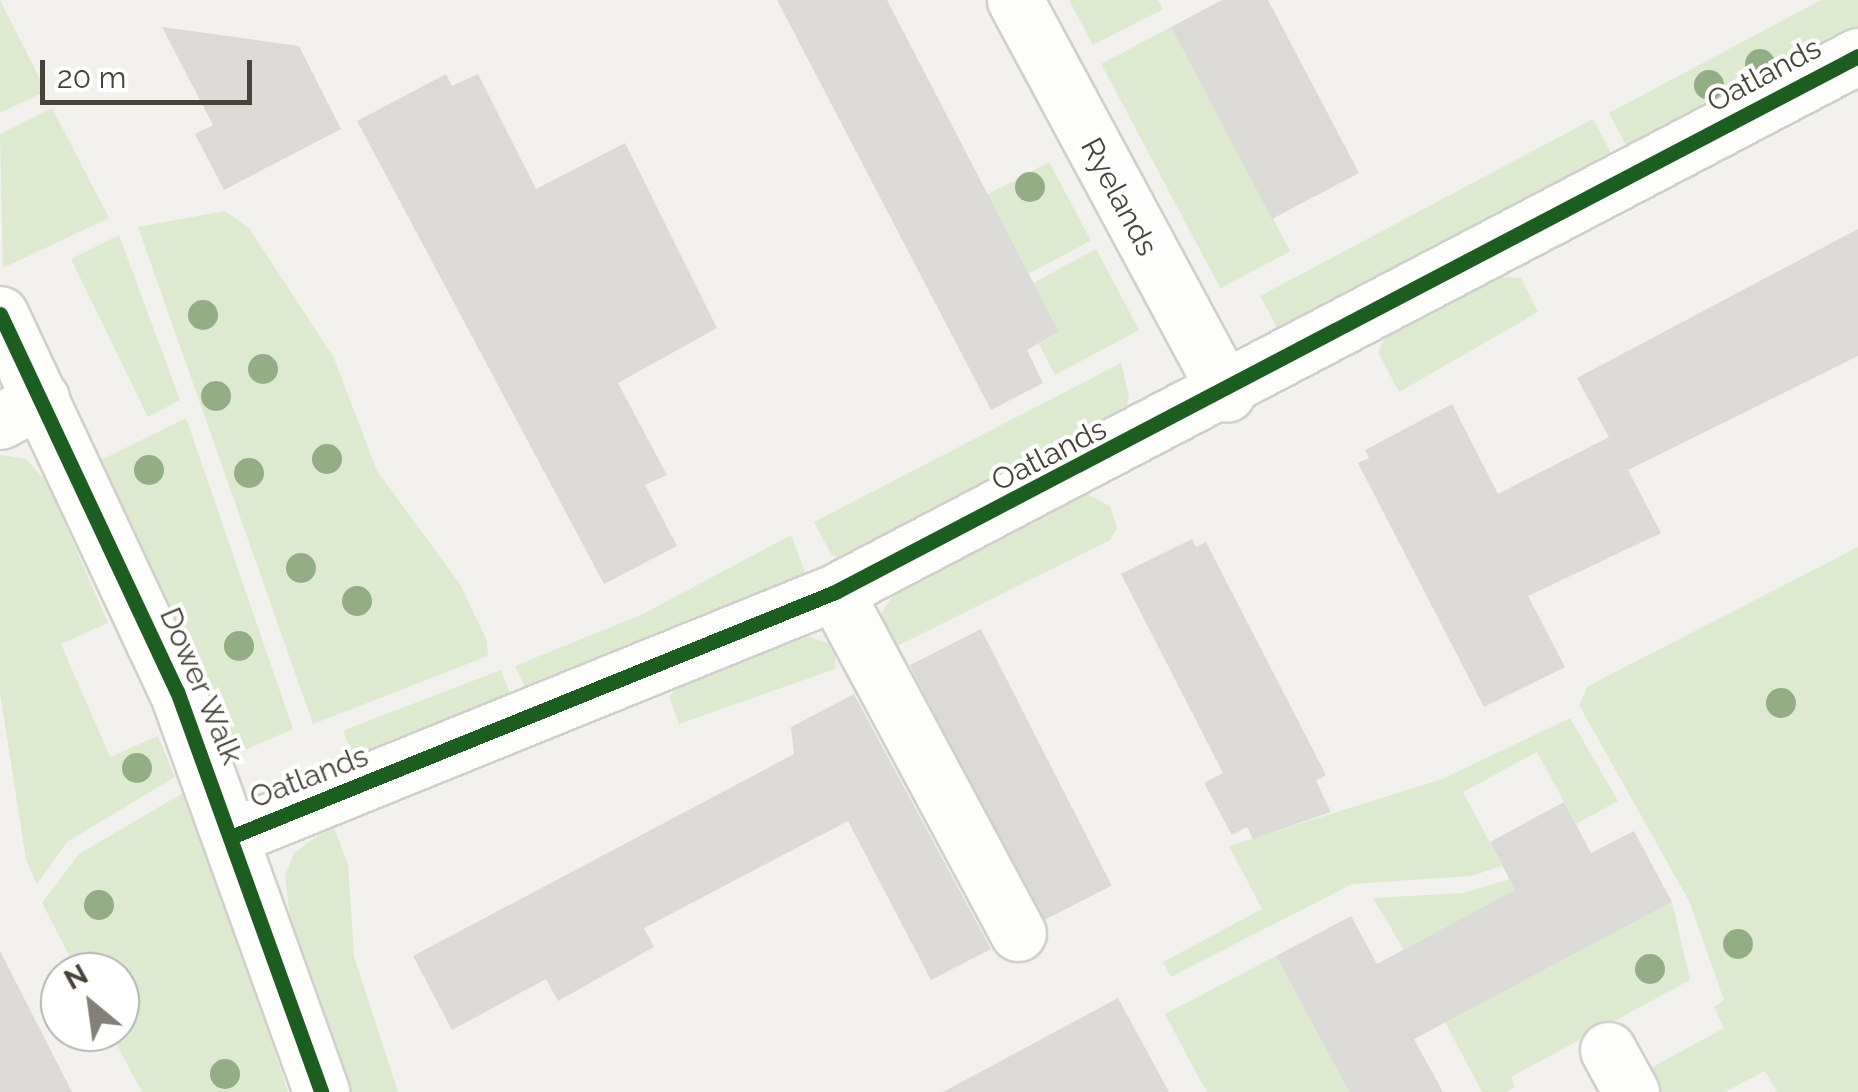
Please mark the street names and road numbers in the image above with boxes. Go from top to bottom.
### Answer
street label: Oatlands [1701,30,1827,120]
street label: Ryelands [1073,132,1165,262]
street label: Oatlands [986,411,1112,499]
street label: Dower Walk [151,601,251,771]
street label: Oatlands [245,738,373,816]

